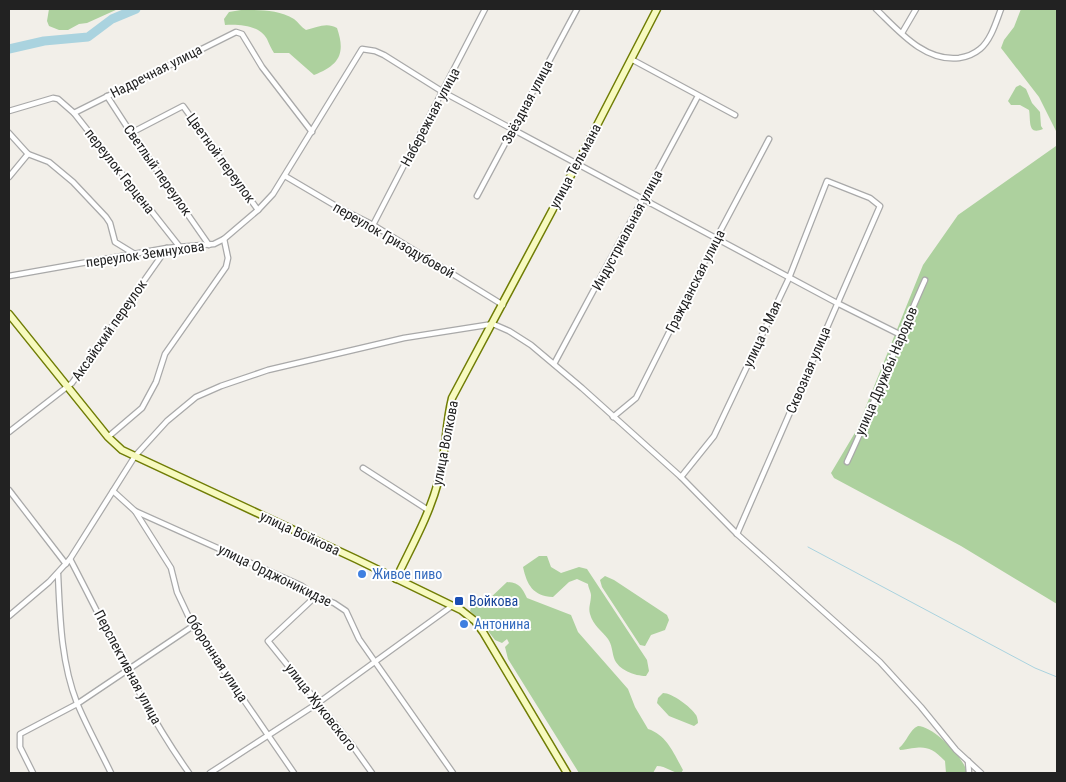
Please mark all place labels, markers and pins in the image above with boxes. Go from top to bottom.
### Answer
place label: Живое пиво [372,566,442,582]
marker: Живое пиво [356,568,368,580]
place label: Войкова [469,593,518,609]
marker: Войкова [453,595,465,607]
place label: Антонина [474,616,530,632]
marker: Антонина [458,618,470,630]

